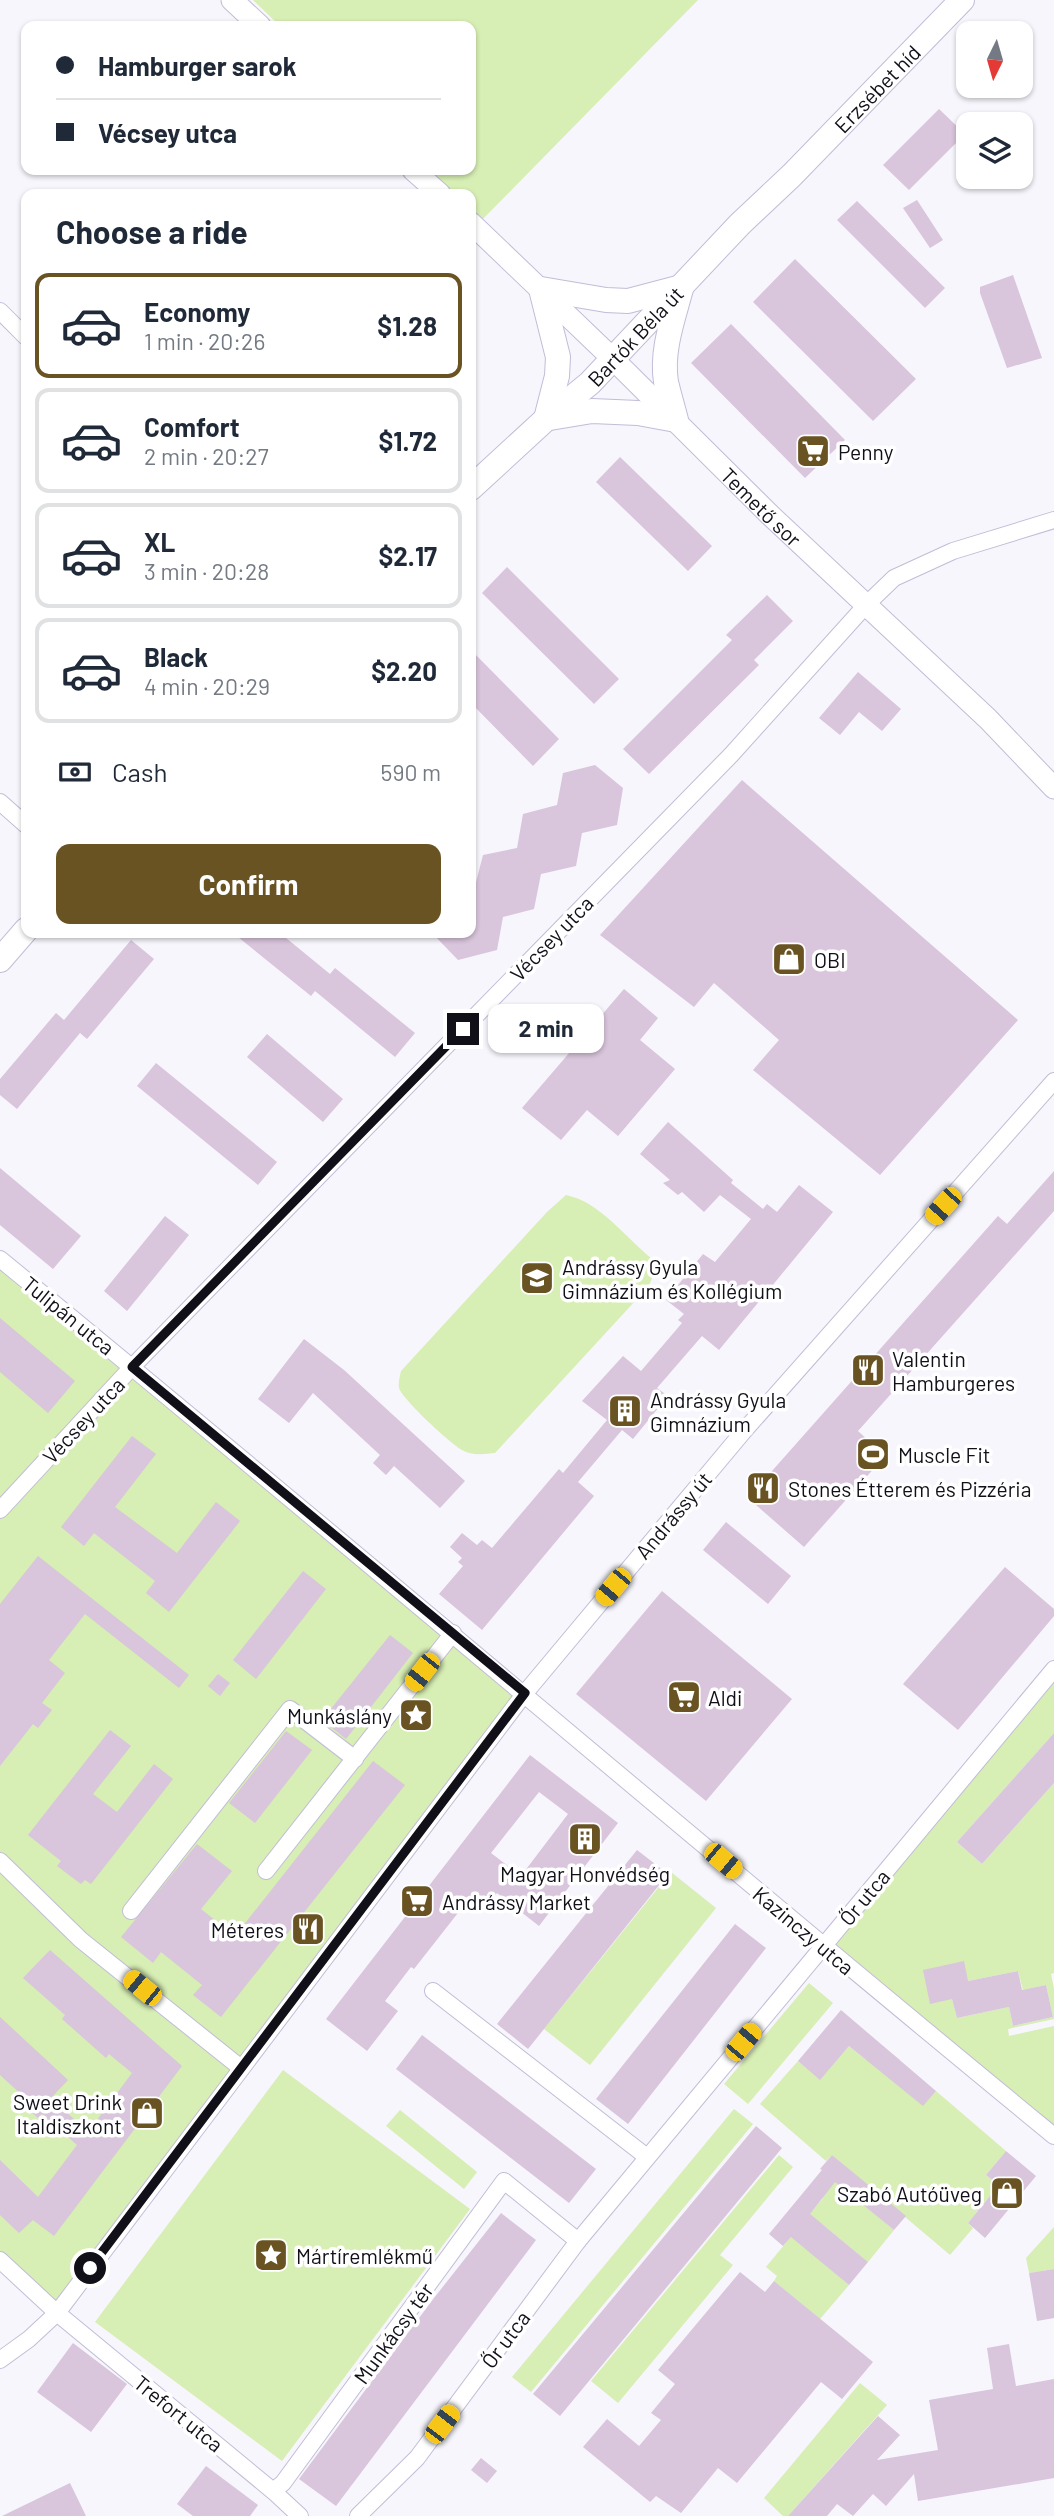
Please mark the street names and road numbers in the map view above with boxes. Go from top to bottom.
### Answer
street label: Erzsébet híd [828,39,925,137]
street label: Bartók Béla út [582,280,688,391]
street label: Temető sor [717,462,807,551]
street label: Vécsey utca [504,890,598,986]
street label: Tulipán utca [18,1271,120,1359]
street label: Vécsey utca [37,1372,129,1468]
street label: Andrássy út [629,1466,717,1564]
street label: Őr utca [833,1864,895,1930]
street label: Kazinczy utca [749,1881,859,1979]
street label: Munkácsy tér [348,2277,438,2388]
street label: Őr utca [475,2305,535,2373]
street label: Trefort utca [129,2369,229,2457]

